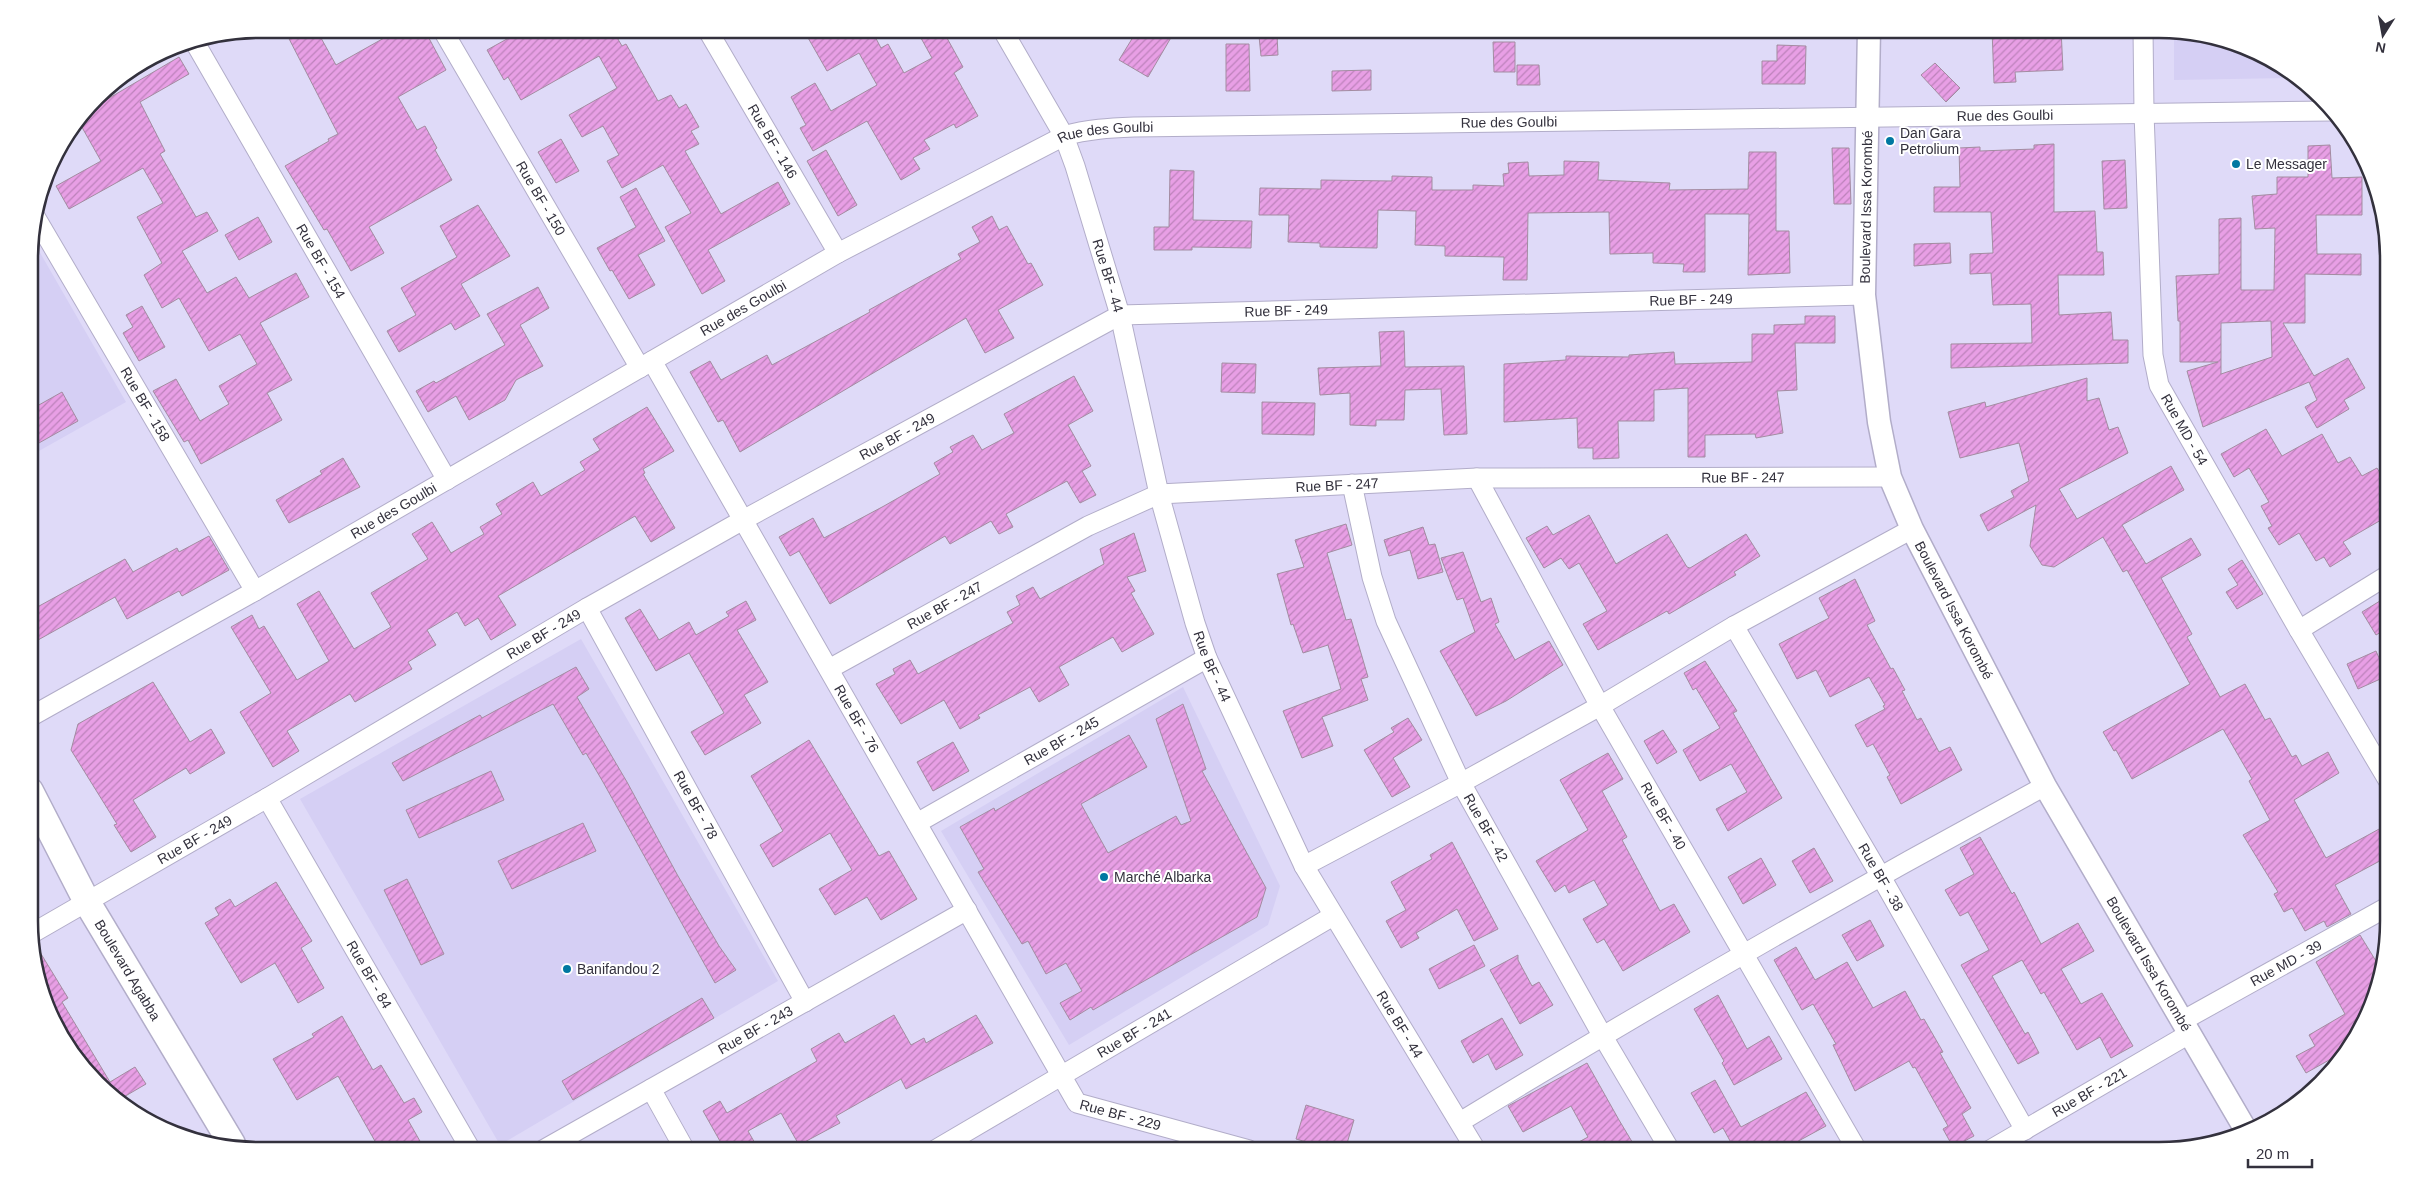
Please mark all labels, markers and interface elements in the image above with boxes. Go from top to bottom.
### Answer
north arrow [2358,10,2408,60]
text: N [2374,39,2387,57]
street label: Rue BF - 146 [745,101,801,181]
street label: Rue des Goulbi [1956,107,2053,124]
street label: Rue des Goulbi [1461,113,1557,131]
street label: Rue des Goulbi [1054,119,1153,146]
place label: Dan Gara Petrolium [1900,125,1961,157]
street label: Boulevard Issa Korombé [1857,130,1875,284]
marker: Dan Gara Petrolium [1884,135,1896,147]
place label: Le Messager [2246,156,2327,172]
street label: Rue BF - 150 [513,158,569,238]
marker: Le Messager [2230,158,2242,170]
street label: Rue BF - 154 [293,221,349,301]
street label: Rue BF - 44 [1089,237,1127,314]
street label: Rue des Goulbi [697,277,789,339]
street label: Rue BF - 249 [1649,291,1733,309]
street label: Rue BF - 249 [1244,301,1328,320]
street label: Rue BF - 158 [117,364,173,444]
street label: Rue MD - 54 [2158,391,2211,468]
street label: Rue BF - 249 [857,409,938,463]
street label: Rue BF - 247 [1701,469,1785,485]
street label: Rue BF - 247 [1295,475,1379,495]
street label: Rue des Goulbi [348,480,439,542]
street label: Boulevard Issa Korombé [1912,538,1997,682]
street label: Rue BF - 247 [904,578,985,632]
street label: Rue BF - 249 [504,606,584,662]
street label: Rue BF - 44 [1190,629,1234,705]
street label: Rue BF - 76 [831,682,883,755]
street label: Rue BF - 245 [1021,713,1102,768]
street label: Rue BF - 78 [671,768,721,842]
street label: Rue BF - 40 [1638,779,1690,853]
street label: Rue BF - 42 [1461,791,1512,865]
street label: Rue BF - 249 [155,812,235,867]
street label: Rue BF - 38 [1855,840,1907,914]
place label: Marché Albarka [1114,869,1211,885]
marker: Marché Albarka [1098,871,1110,883]
street label: Boulevard Issa Korombé [2103,894,2195,1035]
street label: Boulevard Agabba [91,917,164,1023]
street label: Rue MD - 39 [2247,937,2325,989]
street label: Rue BF - 84 [343,938,395,1011]
place label: Banifandou 2 [577,961,660,977]
marker: Banifandou 2 [561,963,573,975]
street label: Rue BF - 44 [1373,988,1426,1061]
street label: Rue BF - 243 [715,1002,796,1057]
street label: Rue BF - 241 [1094,1005,1174,1061]
street label: Rue BF - 221 [2049,1064,2130,1120]
street label: Rue BF - 229 [1078,1096,1163,1134]
scale bar [2248,1136,2312,1168]
text: 20 m [2256,1145,2289,1162]

